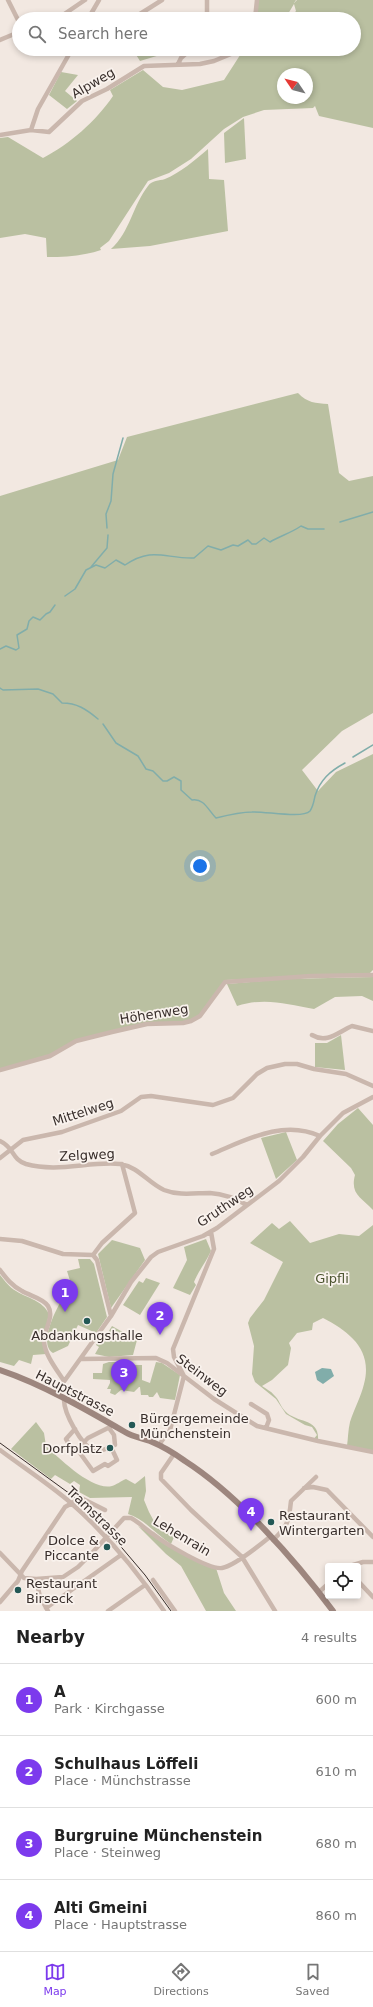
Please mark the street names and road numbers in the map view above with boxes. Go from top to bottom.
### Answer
street label: Alpweg [69,65,117,101]
street label: Höhenweg [119,1001,189,1027]
street label: Mittelweg [50,1095,116,1129]
street label: Zelgweg [59,1146,115,1164]
street label: Gruthweg [194,1182,256,1230]
street label: Steinweg [173,1351,231,1399]
street label: Hauptstrasse [33,1367,117,1419]
street label: Tramstrasse [63,1483,131,1549]
street label: Lehenrain [150,1513,214,1559]

